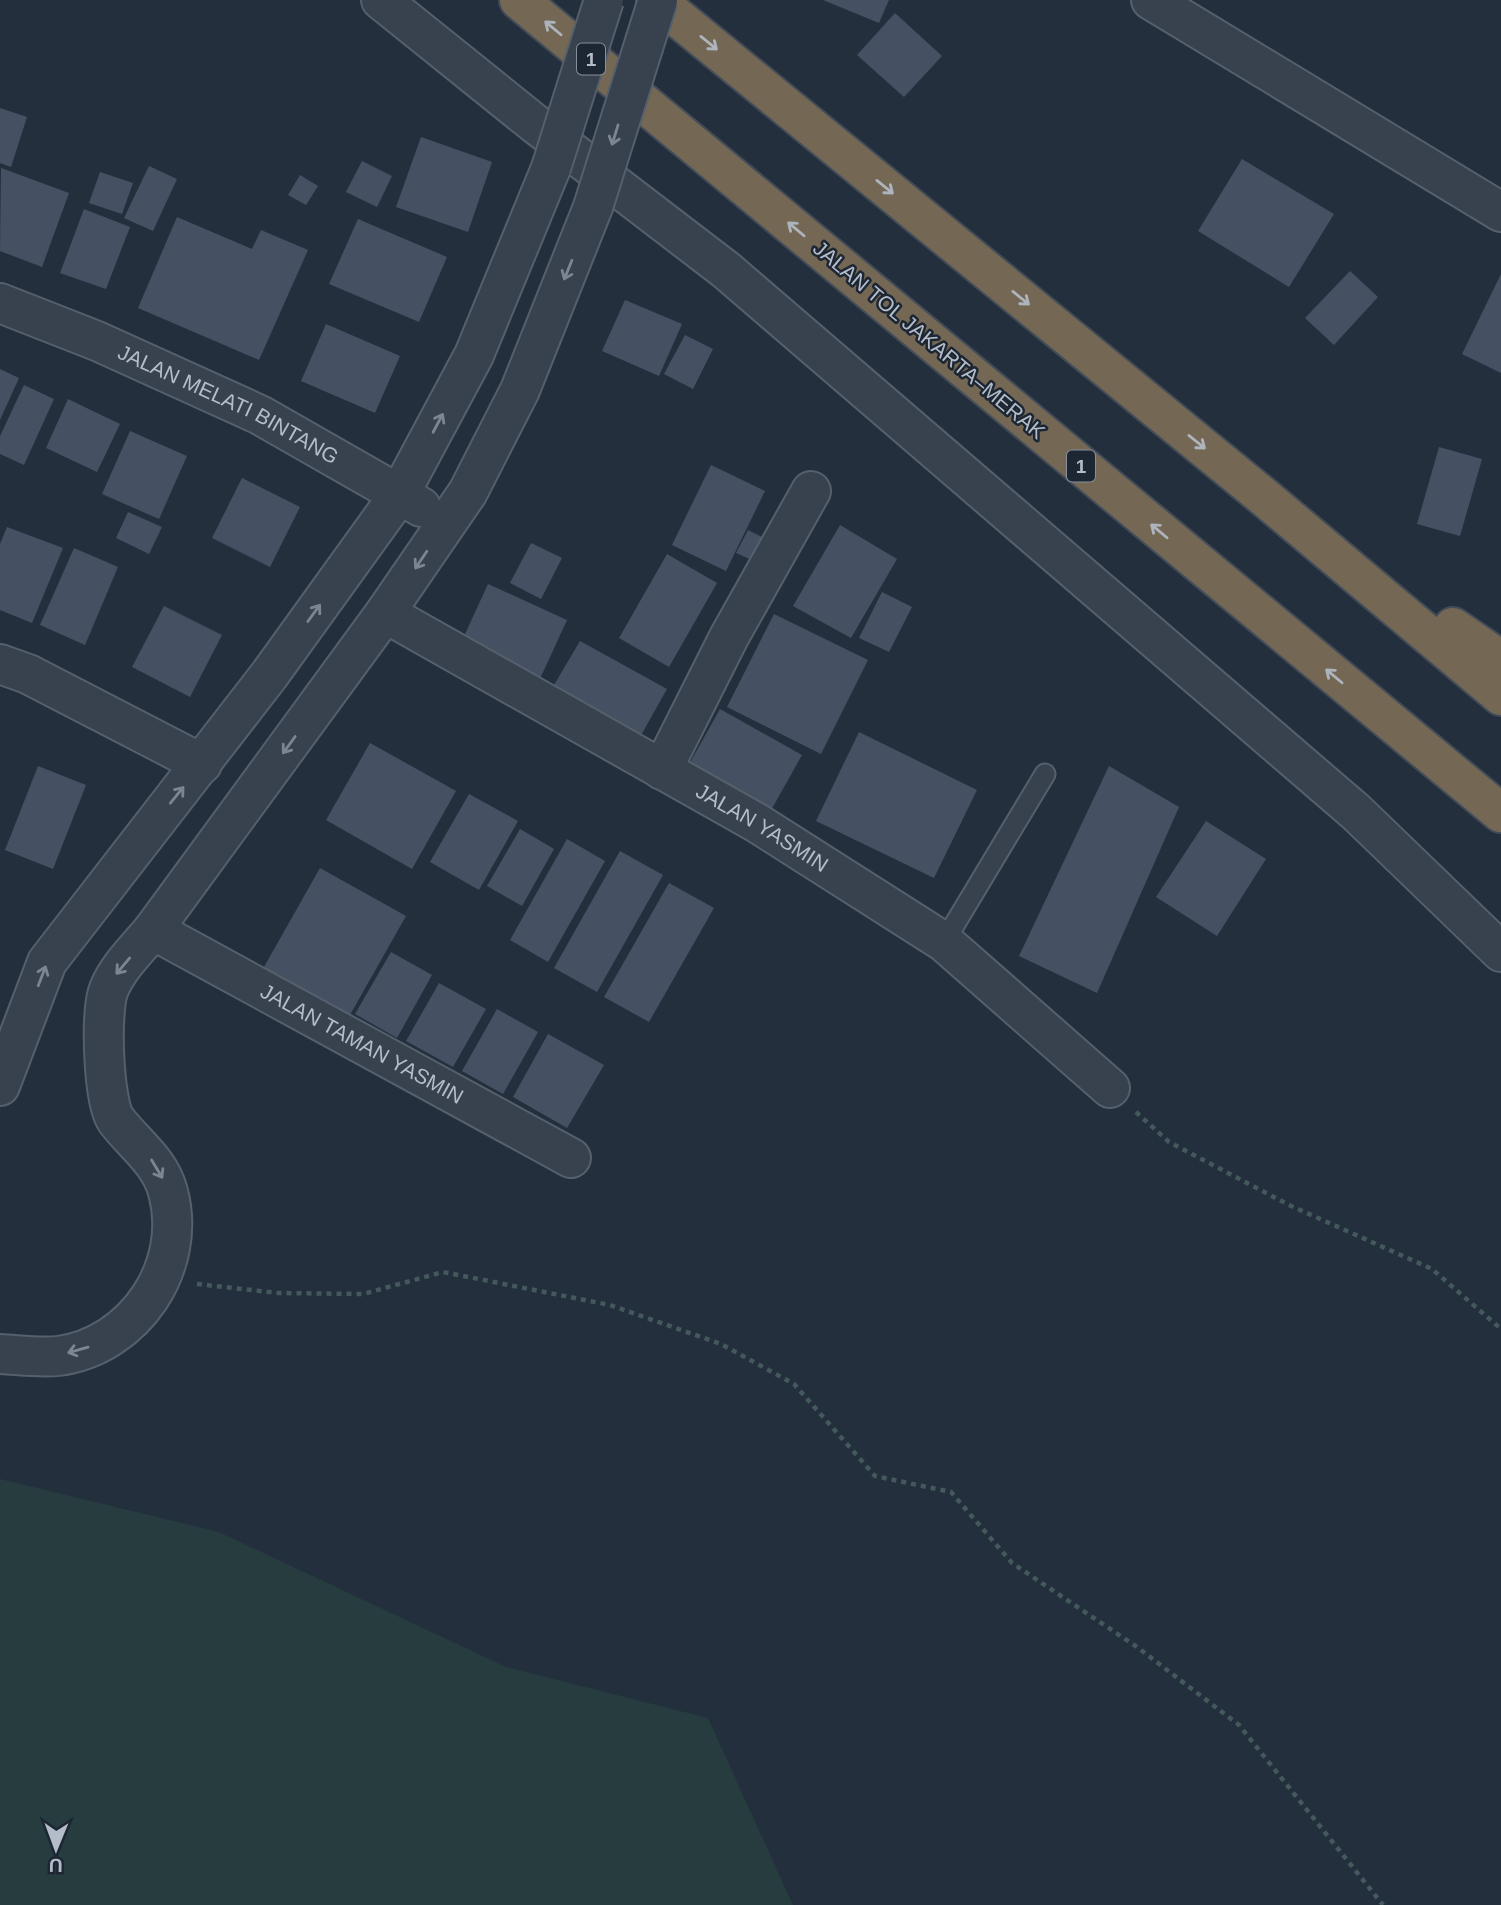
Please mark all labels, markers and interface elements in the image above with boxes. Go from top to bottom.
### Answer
one-way arrow [545,21,563,36]
one-way arrow [700,35,718,51]
road number: 1 [577,44,605,74]
one-way arrow [608,124,621,146]
one-way arrow [876,180,894,195]
one-way arrow [787,221,805,237]
street label: JALAN TOL JAKARTA–MERAK [809,236,1050,443]
one-way arrow [560,259,573,281]
one-way arrow [1011,290,1029,306]
street label: JALAN MELATI BINTANG [114,340,343,468]
one-way arrow [432,413,445,434]
one-way arrow [1188,434,1206,450]
road number: 1 [1067,450,1095,481]
one-way arrow [1151,523,1169,539]
one-way arrow [414,550,428,569]
one-way arrow [307,604,321,623]
one-way arrow [1326,668,1344,684]
one-way arrow [282,735,296,754]
street label: JALAN YASMIN [692,779,832,876]
one-way arrow [170,786,185,804]
one-way arrow [115,957,131,975]
one-way arrow [36,966,49,988]
street label: JALAN TAMAN YASMIN [257,979,467,1108]
one-way arrow [151,1159,165,1179]
one-way arrow [67,1344,89,1357]
north arrow [21,1814,91,1884]
text: U [49,1855,63,1876]

